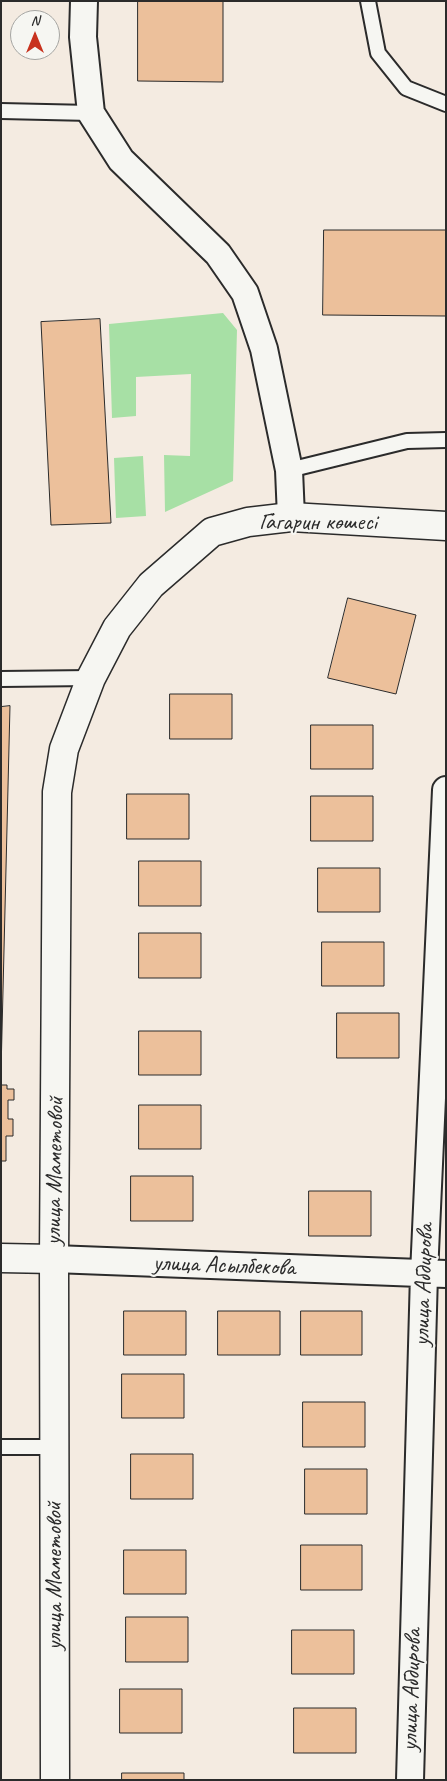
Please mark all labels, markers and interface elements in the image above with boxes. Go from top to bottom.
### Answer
north arrow [10,10,60,60]
text: N [31,12,39,29]
street label: Гагарин көшесі [259,509,377,537]
street label: улица Маметовой [39,1096,71,1246]
street label: улица Абдирова [407,1223,441,1347]
street label: улица Асылбекова [152,1249,296,1283]
street label: улица Маметовой [41,1502,69,1650]
street label: улица Абдирова [395,1628,429,1752]

